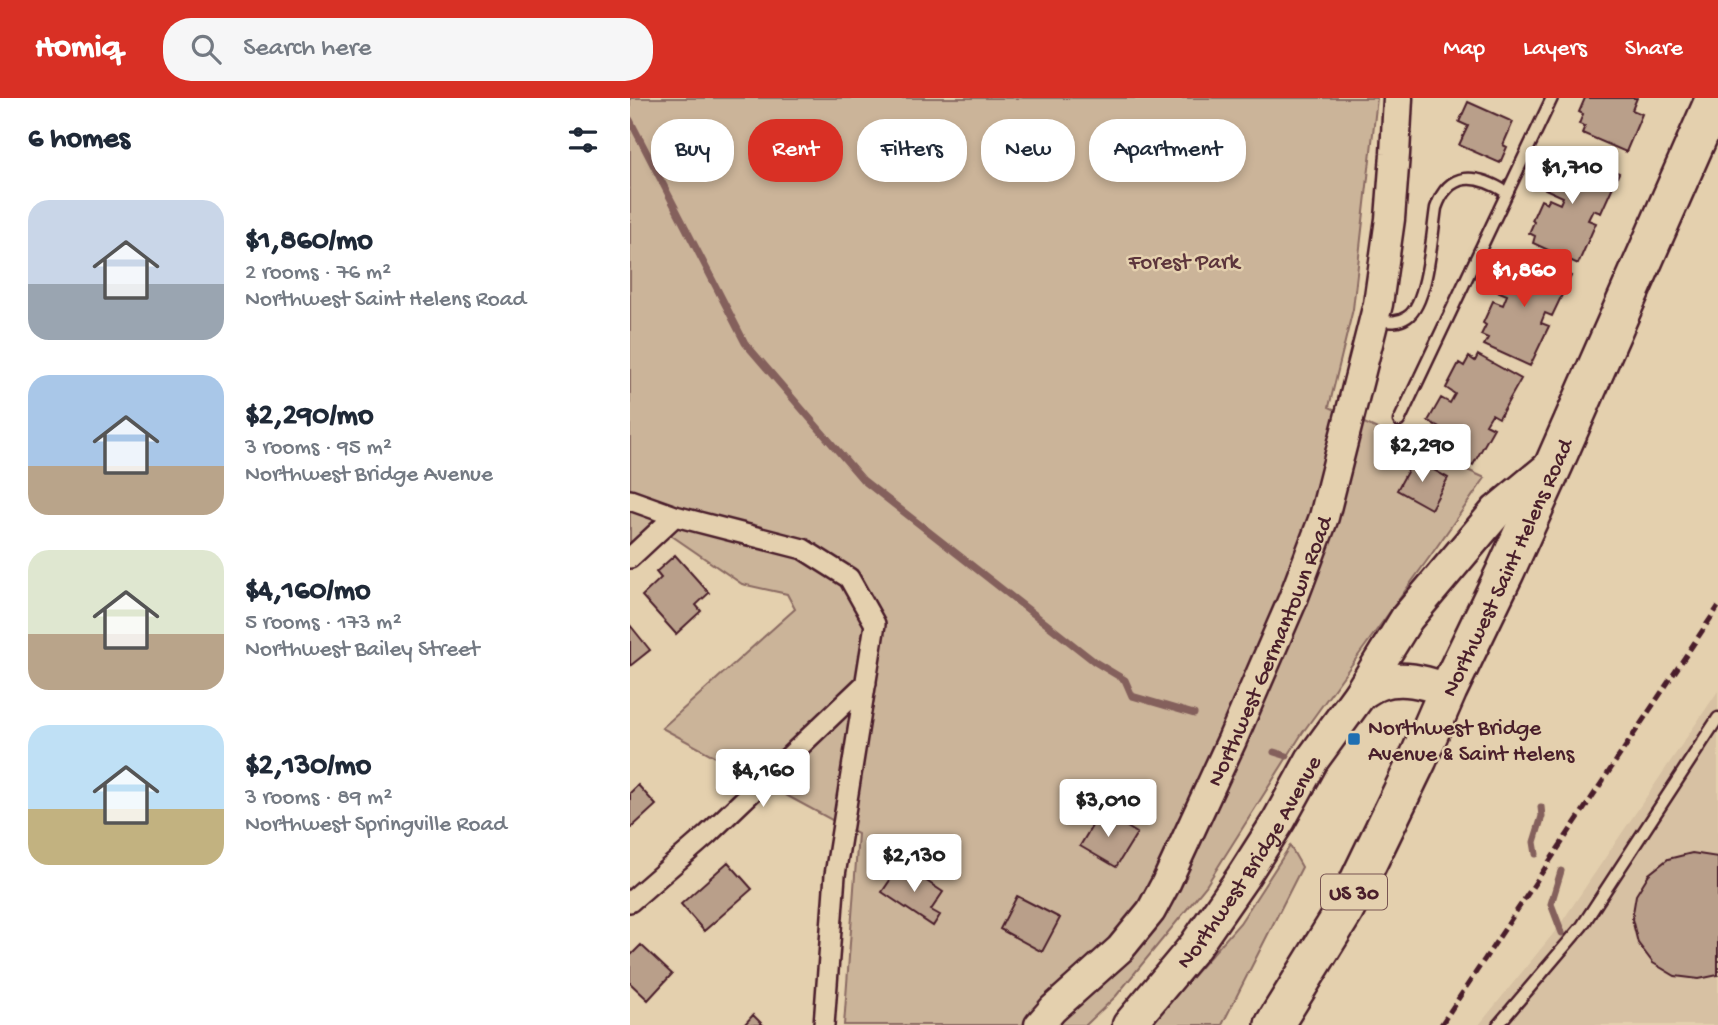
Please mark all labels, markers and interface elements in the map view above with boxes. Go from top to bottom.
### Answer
search box [163,18,653,81]
text: Homiq [35,30,121,68]
icon: search [187,30,225,68]
text: Search here [243,34,371,65]
text: Map [1443,35,1485,64]
text: Layers [1523,35,1587,64]
text: Share [1625,35,1683,64]
chip: Buy [651,119,734,182]
chip: Rent [748,119,843,182]
chip: Filters [857,119,967,182]
chip: New [981,119,1075,182]
chip: Apartment [1089,119,1246,182]
icon: filters [564,121,602,159]
text: 6 homes [28,123,130,158]
pin: $1,710 [1515,146,1629,206]
text: $1,710 [1541,155,1603,182]
text: $1,860/mo [245,225,373,260]
icon: home [84,228,168,312]
park label: Forest Park [1128,250,1242,277]
pin: $1,860 [1467,250,1581,309]
text: $1,860 [1492,258,1556,285]
text: 2 rooms · 76 m² [245,260,391,287]
text: Northwest Saint Helens Road [245,287,526,314]
text: $2,290/mo [245,400,373,435]
icon: home [84,403,168,487]
pin: $2,290 [1365,424,1479,484]
text: $2,290 [1390,433,1454,460]
street label: Northwest Saint Helens Road [1437,434,1581,702]
text: 3 rooms · 95 m² [245,435,392,462]
text: Northwest Bridge Avenue [245,462,493,489]
street label: Northwest Germantown Road [1203,512,1341,791]
text: $4,160/mo [245,575,371,610]
icon: home [84,578,168,662]
text: 5 rooms · 173 m² [245,610,402,637]
text: Northwest Bailey Street [245,637,479,664]
place label: Northwest Bridge Avenue & Saint Helens [1368,716,1575,769]
marker: Northwest Bridge Avenue & Saint Helens [1346,731,1362,747]
text: $2,130/mo [245,750,371,785]
pin: $4,160 [706,750,820,809]
street label: Northwest Bridge Avenue [1172,751,1329,975]
icon: home [84,753,168,837]
text: $4,160 [732,758,794,785]
pin: $3,010 [1051,780,1165,839]
text: 3 rooms · 89 m² [245,785,392,812]
text: $3,010 [1076,788,1140,815]
text: Northwest Springville Road [245,812,507,839]
pin: $2,130 [857,834,971,894]
text: $2,130 [882,843,946,870]
road number: US 30 [1321,874,1387,910]

